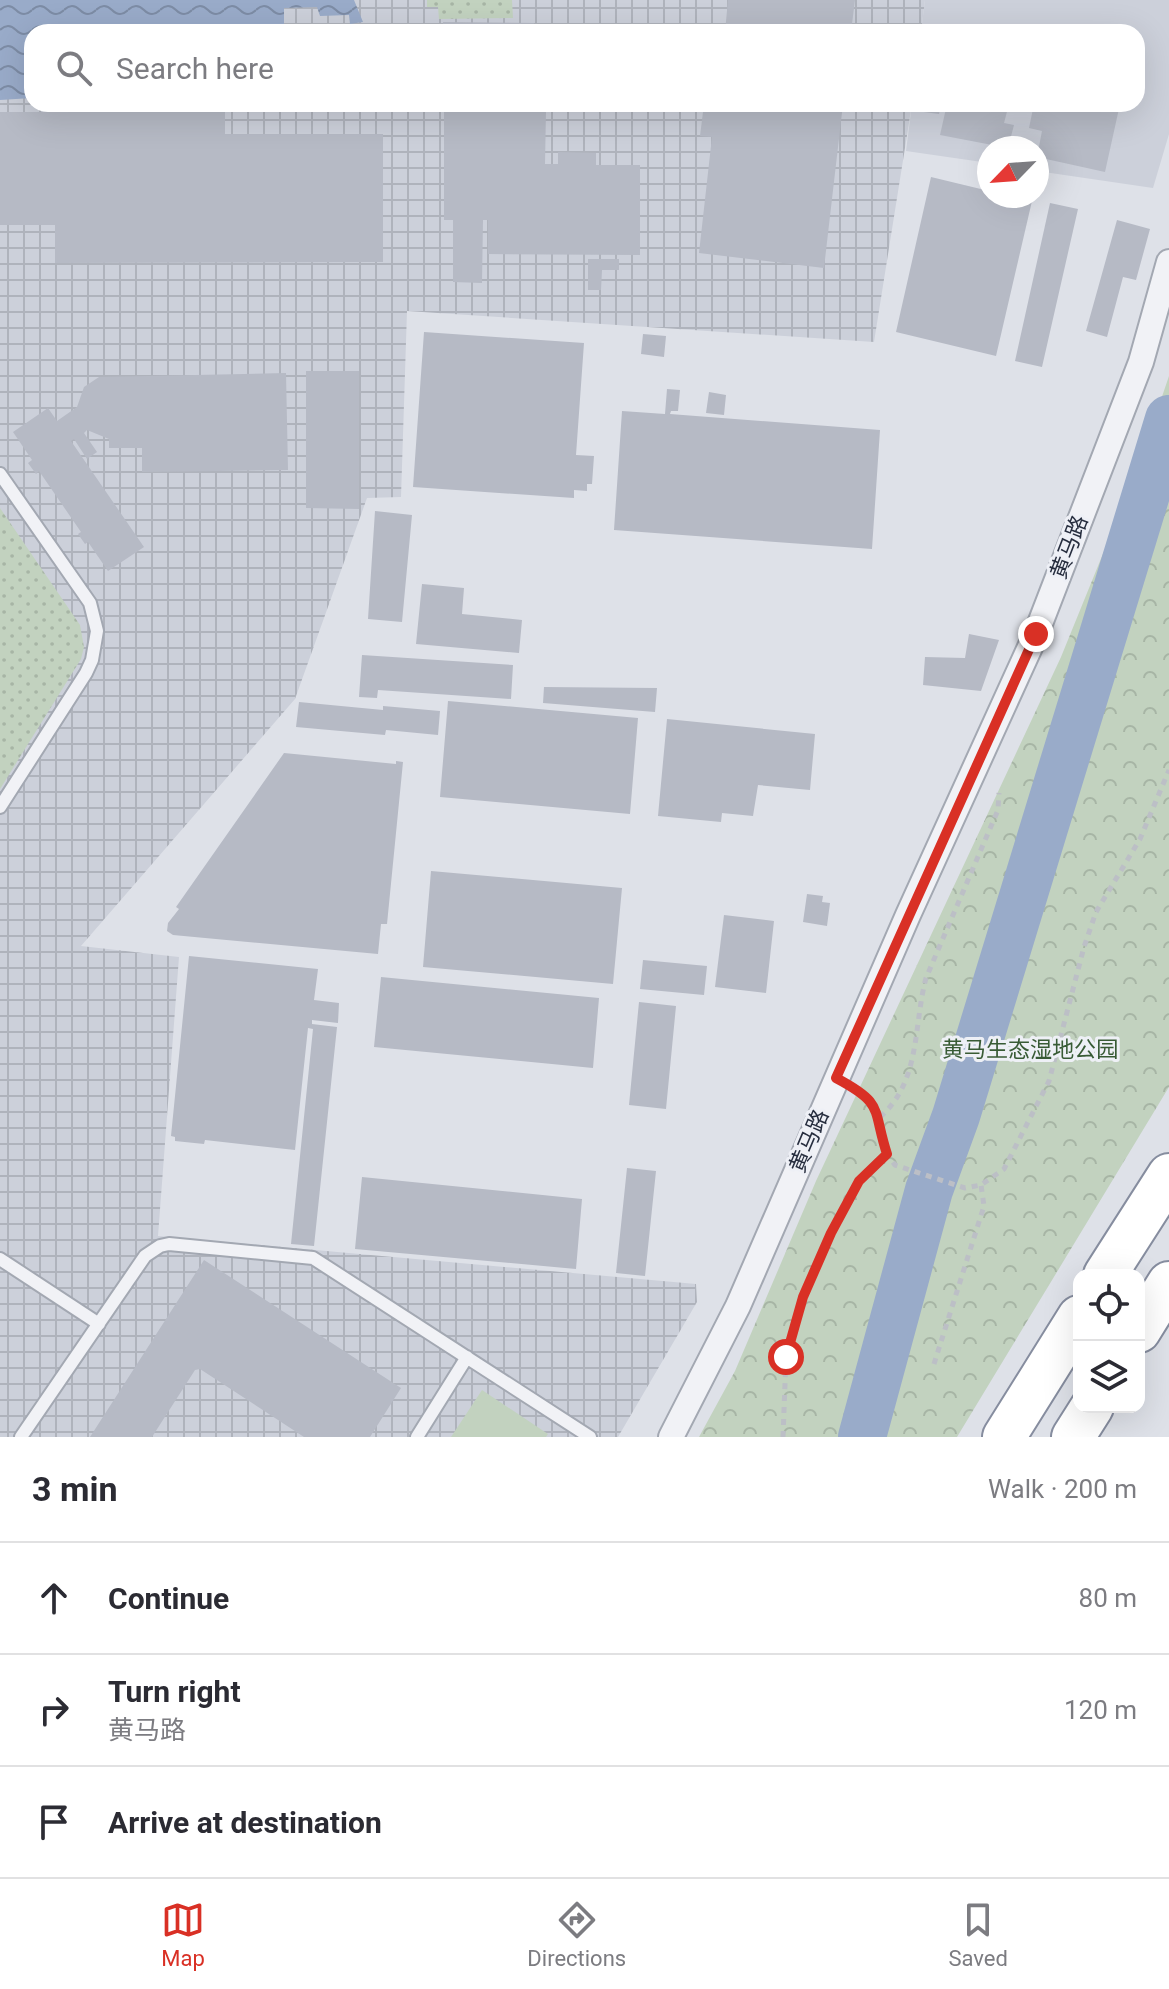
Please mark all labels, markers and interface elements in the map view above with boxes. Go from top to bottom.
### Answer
search box [24,24,1145,112]
icon: search [52,46,96,90]
text: Search here [116,51,274,86]
north arrow [977,136,1049,208]
street label: 黄马路 [1046,512,1092,582]
route end [1018,616,1054,652]
park label: 黄马生态湿地公园 [942,1037,1118,1062]
street label: 黄马路 [785,1106,833,1176]
map controls [1073,1269,1145,1413]
button: locate [1073,1269,1145,1341]
route start [768,1339,804,1375]
button: layers [1073,1341,1145,1413]
text: 3 min [32,1469,117,1509]
text: Walk · 200 m [988,1474,1137,1504]
icon: ahead [32,1576,76,1620]
text: Continue [108,1581,229,1616]
text: 80 m [1079,1583,1137,1613]
text: Turn right [108,1674,241,1709]
icon: right [32,1688,76,1732]
text: 120 m [1064,1695,1137,1725]
text: 黄马路 [108,1715,186,1745]
icon: arrive [32,1800,76,1844]
text: Arrive at destination [108,1805,382,1840]
tab: Map [161,1898,205,1971]
tab: Directions [527,1898,626,1971]
tab: Saved [948,1898,1008,1971]

